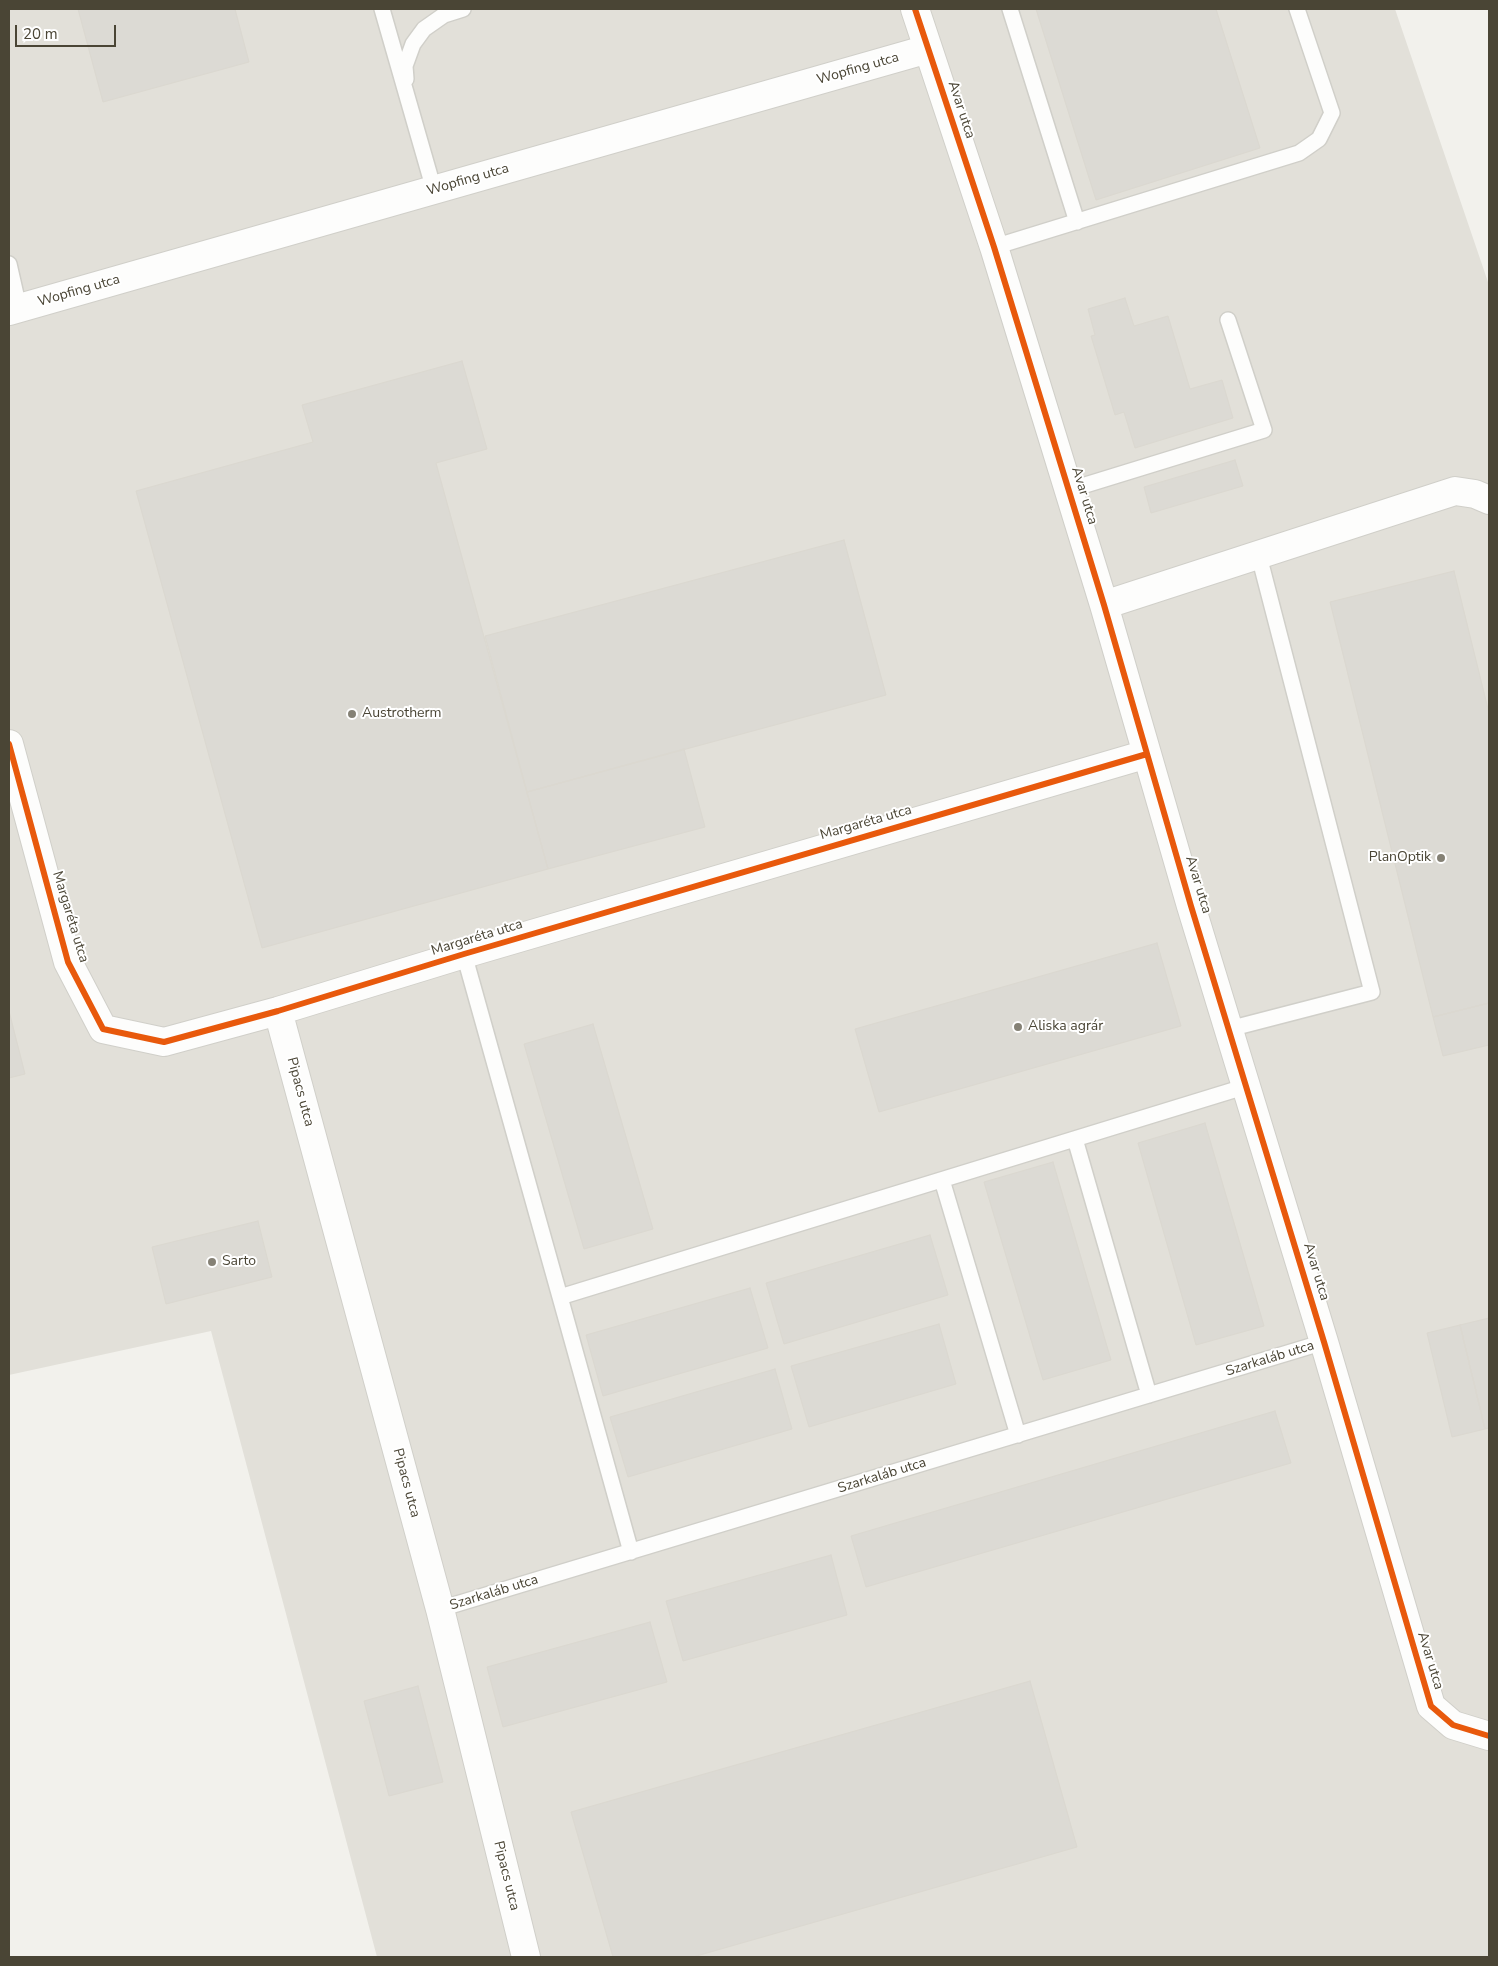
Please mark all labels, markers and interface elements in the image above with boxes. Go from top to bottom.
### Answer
scale bar [18,15,119,47]
text: 20 m [23,24,58,44]
street label: Wopfing utca [815,49,901,89]
street label: Avar utca [944,79,978,141]
street label: Wopfing utca [425,160,511,200]
street label: Wopfing utca [36,271,122,311]
street label: Avar utca [1067,465,1101,527]
place label: Austrotherm [362,706,442,722]
marker: Austrotherm [346,708,358,720]
street label: Margaréta utca [818,802,914,844]
place label: PlanOptik [1369,850,1431,866]
marker: PlanOptik [1435,852,1447,864]
street label: Avar utca [1181,854,1215,916]
street label: Margaréta utca [48,869,92,965]
street label: Margaréta utca [429,916,525,960]
place label: Aliska agrár [1028,1019,1103,1035]
marker: Aliska agrár [1012,1021,1024,1033]
street label: Pipacs utca [283,1056,317,1128]
street label: Avar utca [1299,1241,1333,1303]
place label: Sarto [222,1254,256,1270]
marker: Sarto [206,1256,218,1268]
street label: Szarkaláb utca [1224,1338,1316,1380]
street label: Pipacs utca [389,1447,423,1519]
street label: Szarkaláb utca [836,1455,928,1497]
street label: Szarkaláb utca [448,1572,540,1614]
street label: Avar utca [1413,1630,1447,1692]
street label: Pipacs utca [489,1840,523,1912]

